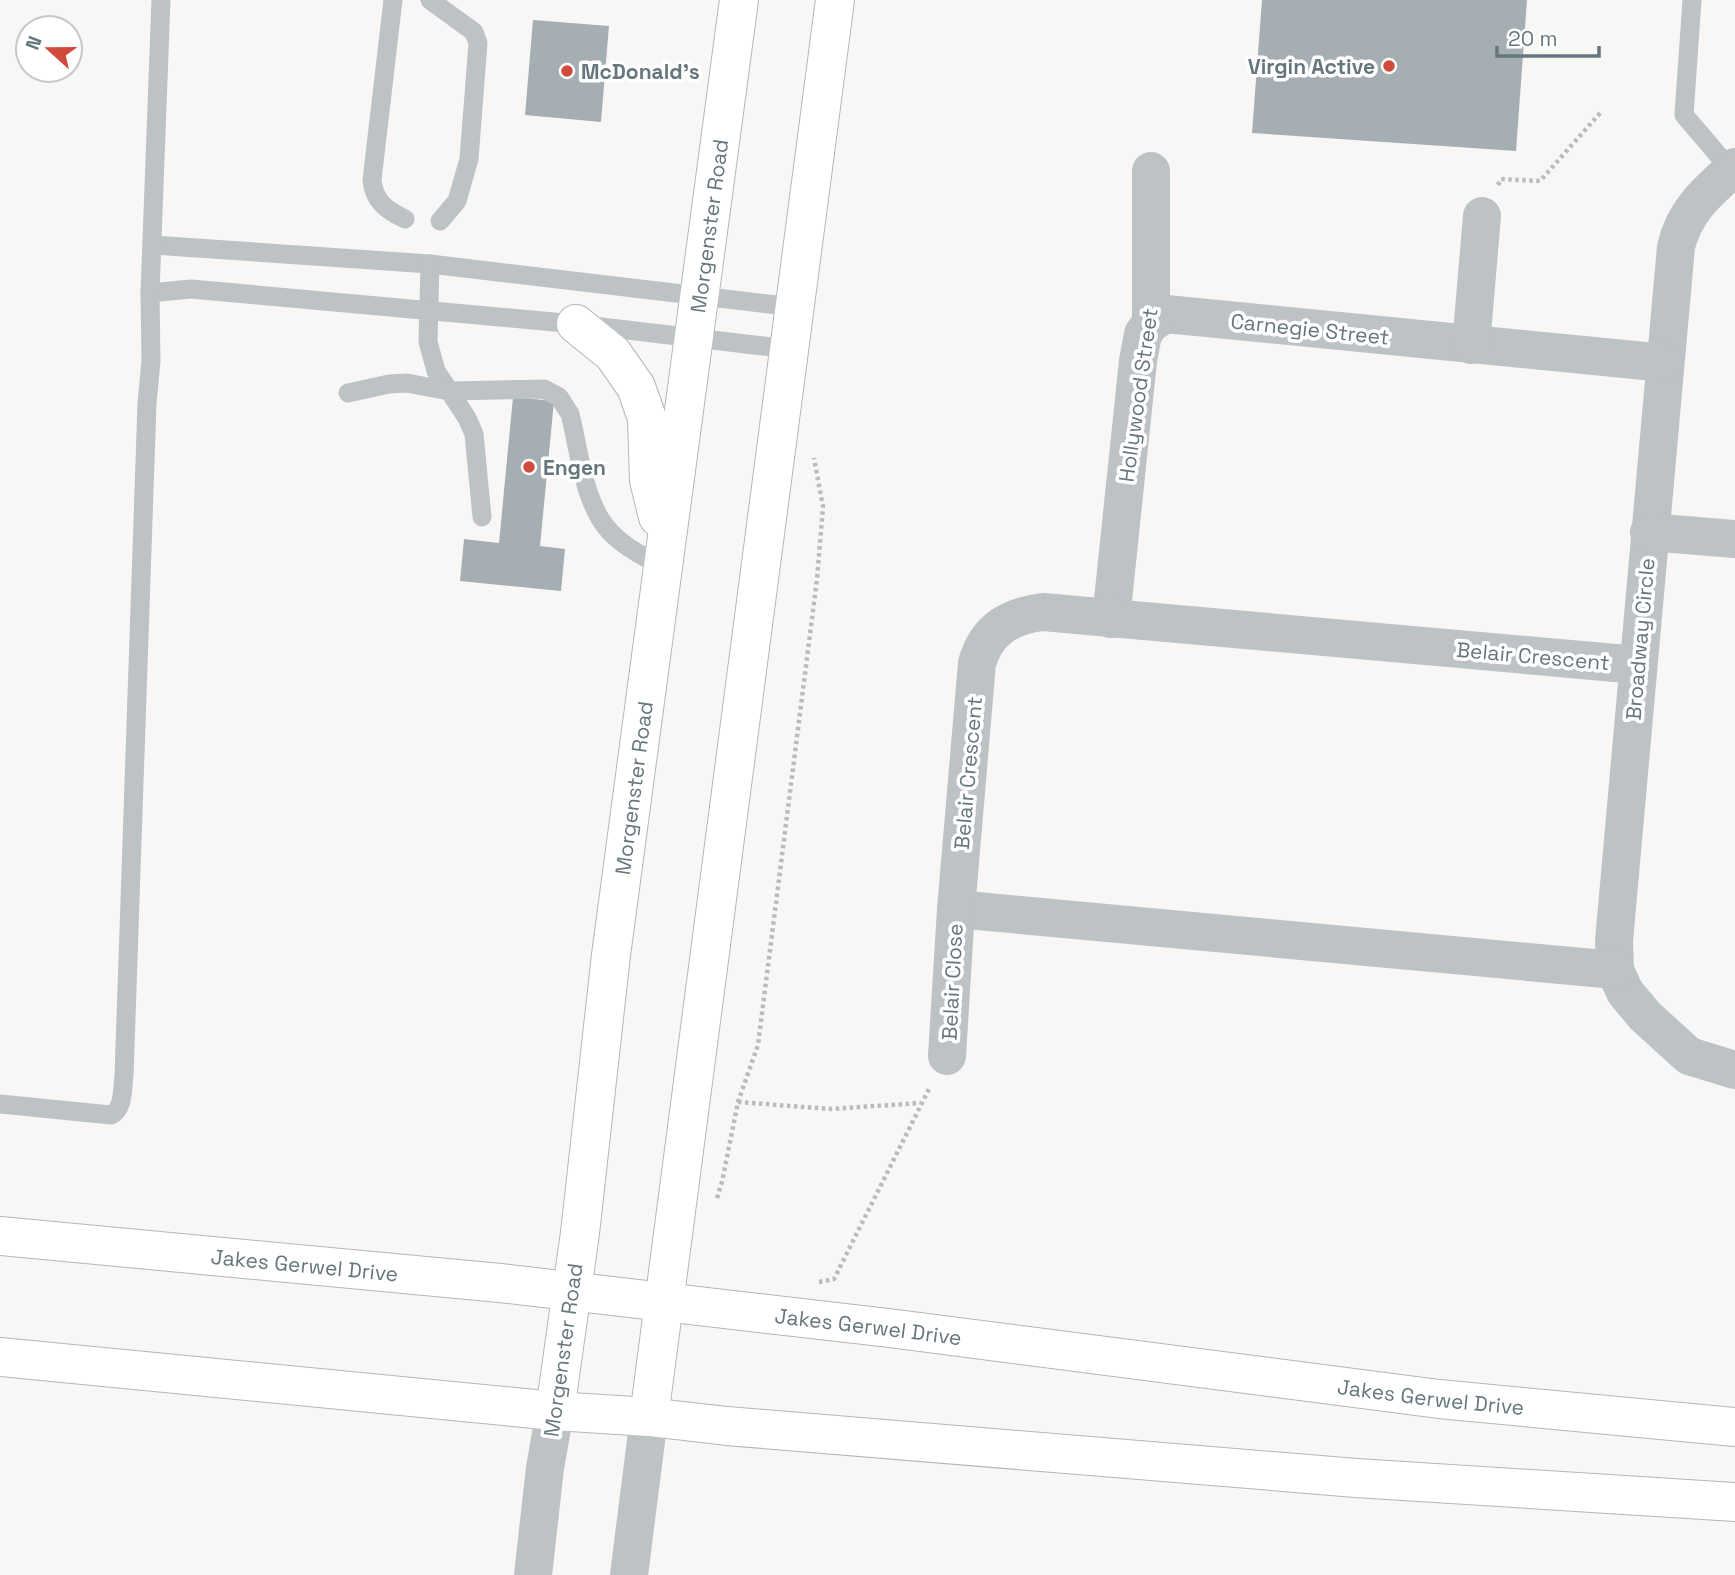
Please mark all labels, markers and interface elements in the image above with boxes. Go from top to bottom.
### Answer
north arrow [14,14,84,84]
scale bar [1497,14,1598,58]
text: 20 m [1508,25,1558,52]
text: N [20,33,48,54]
place label: Virgin Active [1248,53,1375,80]
place label: McDonald's [581,58,700,85]
marker: Virgin Active [1381,58,1397,74]
marker: McDonald's [559,63,575,79]
street label: Morgenster Road [684,137,734,314]
street label: Hollywood Street [1112,306,1164,484]
street label: Carnegie Street [1229,307,1391,351]
place label: Engen [543,454,606,481]
marker: Engen [521,459,537,475]
street label: Broadway Circle [1619,557,1661,721]
street label: Belair Crescent [1455,636,1611,676]
street label: Belair Crescent [948,695,988,851]
street label: Morgenster Road [608,699,658,876]
street label: Belair Close [935,923,969,1041]
street label: Jakes Gerwel Drive [210,1242,399,1287]
street label: Morgenster Road [537,1262,589,1438]
street label: Jakes Gerwel Drive [773,1301,963,1351]
street label: Jakes Gerwel Drive [1336,1373,1525,1421]

